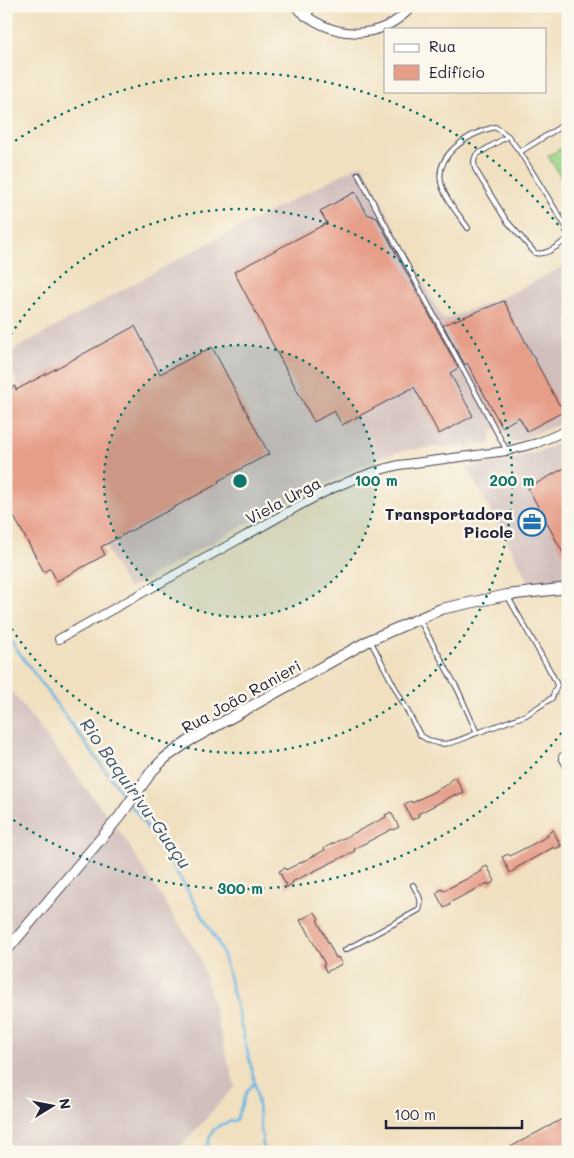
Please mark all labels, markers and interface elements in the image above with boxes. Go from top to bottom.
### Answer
legend [384,28,546,92]
text: Rua [429,36,456,56]
text: Edifício [429,62,485,82]
text: 100 m [354,470,398,490]
text: 200 m [490,470,535,490]
street label: Viela Urga [242,471,324,529]
centre of rings [231,472,249,490]
place label: Transportadora Picole [385,503,513,542]
office icon: Transportadora Picole [517,507,547,537]
street label: Rua João Ranieri [177,654,305,738]
water label: Rio Baquirivu-Guaçu [75,713,197,873]
text: 300 m [217,878,263,898]
north arrow [28,1080,78,1130]
text: N [55,1097,76,1111]
scale bar [386,1098,523,1130]
text: 100 m [394,1104,436,1124]

